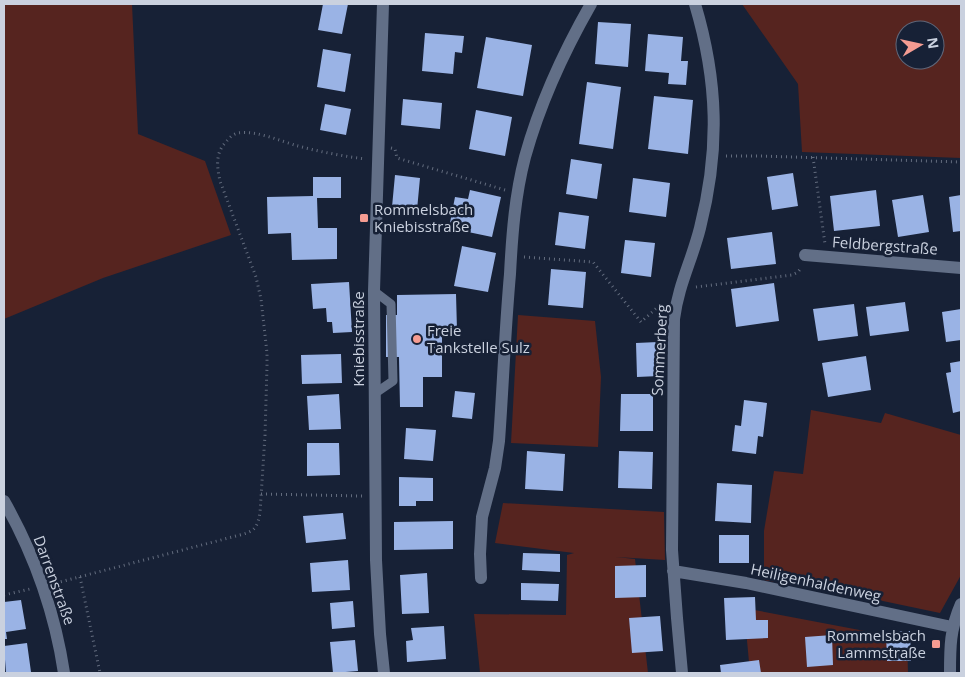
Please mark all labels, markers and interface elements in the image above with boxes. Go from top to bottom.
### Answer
north arrow [895,20,945,70]
text: N [923,36,944,50]
place label: Rommelsbach Kniebisstraße [374,199,473,236]
marker: Rommelsbach Kniebisstraße [358,212,370,224]
street label: Feldbergstraße [832,231,938,259]
street label: Kniebisstraße [348,291,368,387]
street label: Sommerberg [647,304,671,396]
place label: Freie Tankstelle Sulz [427,320,530,357]
marker: Freie Tankstelle Sulz [411,333,423,345]
street label: Darrenstraße [30,532,80,628]
street label: Heiligenhaldenweg [749,558,883,606]
place label: Rommelsbach Lammstraße [827,625,926,662]
marker: Rommelsbach Lammstraße [930,638,942,650]

